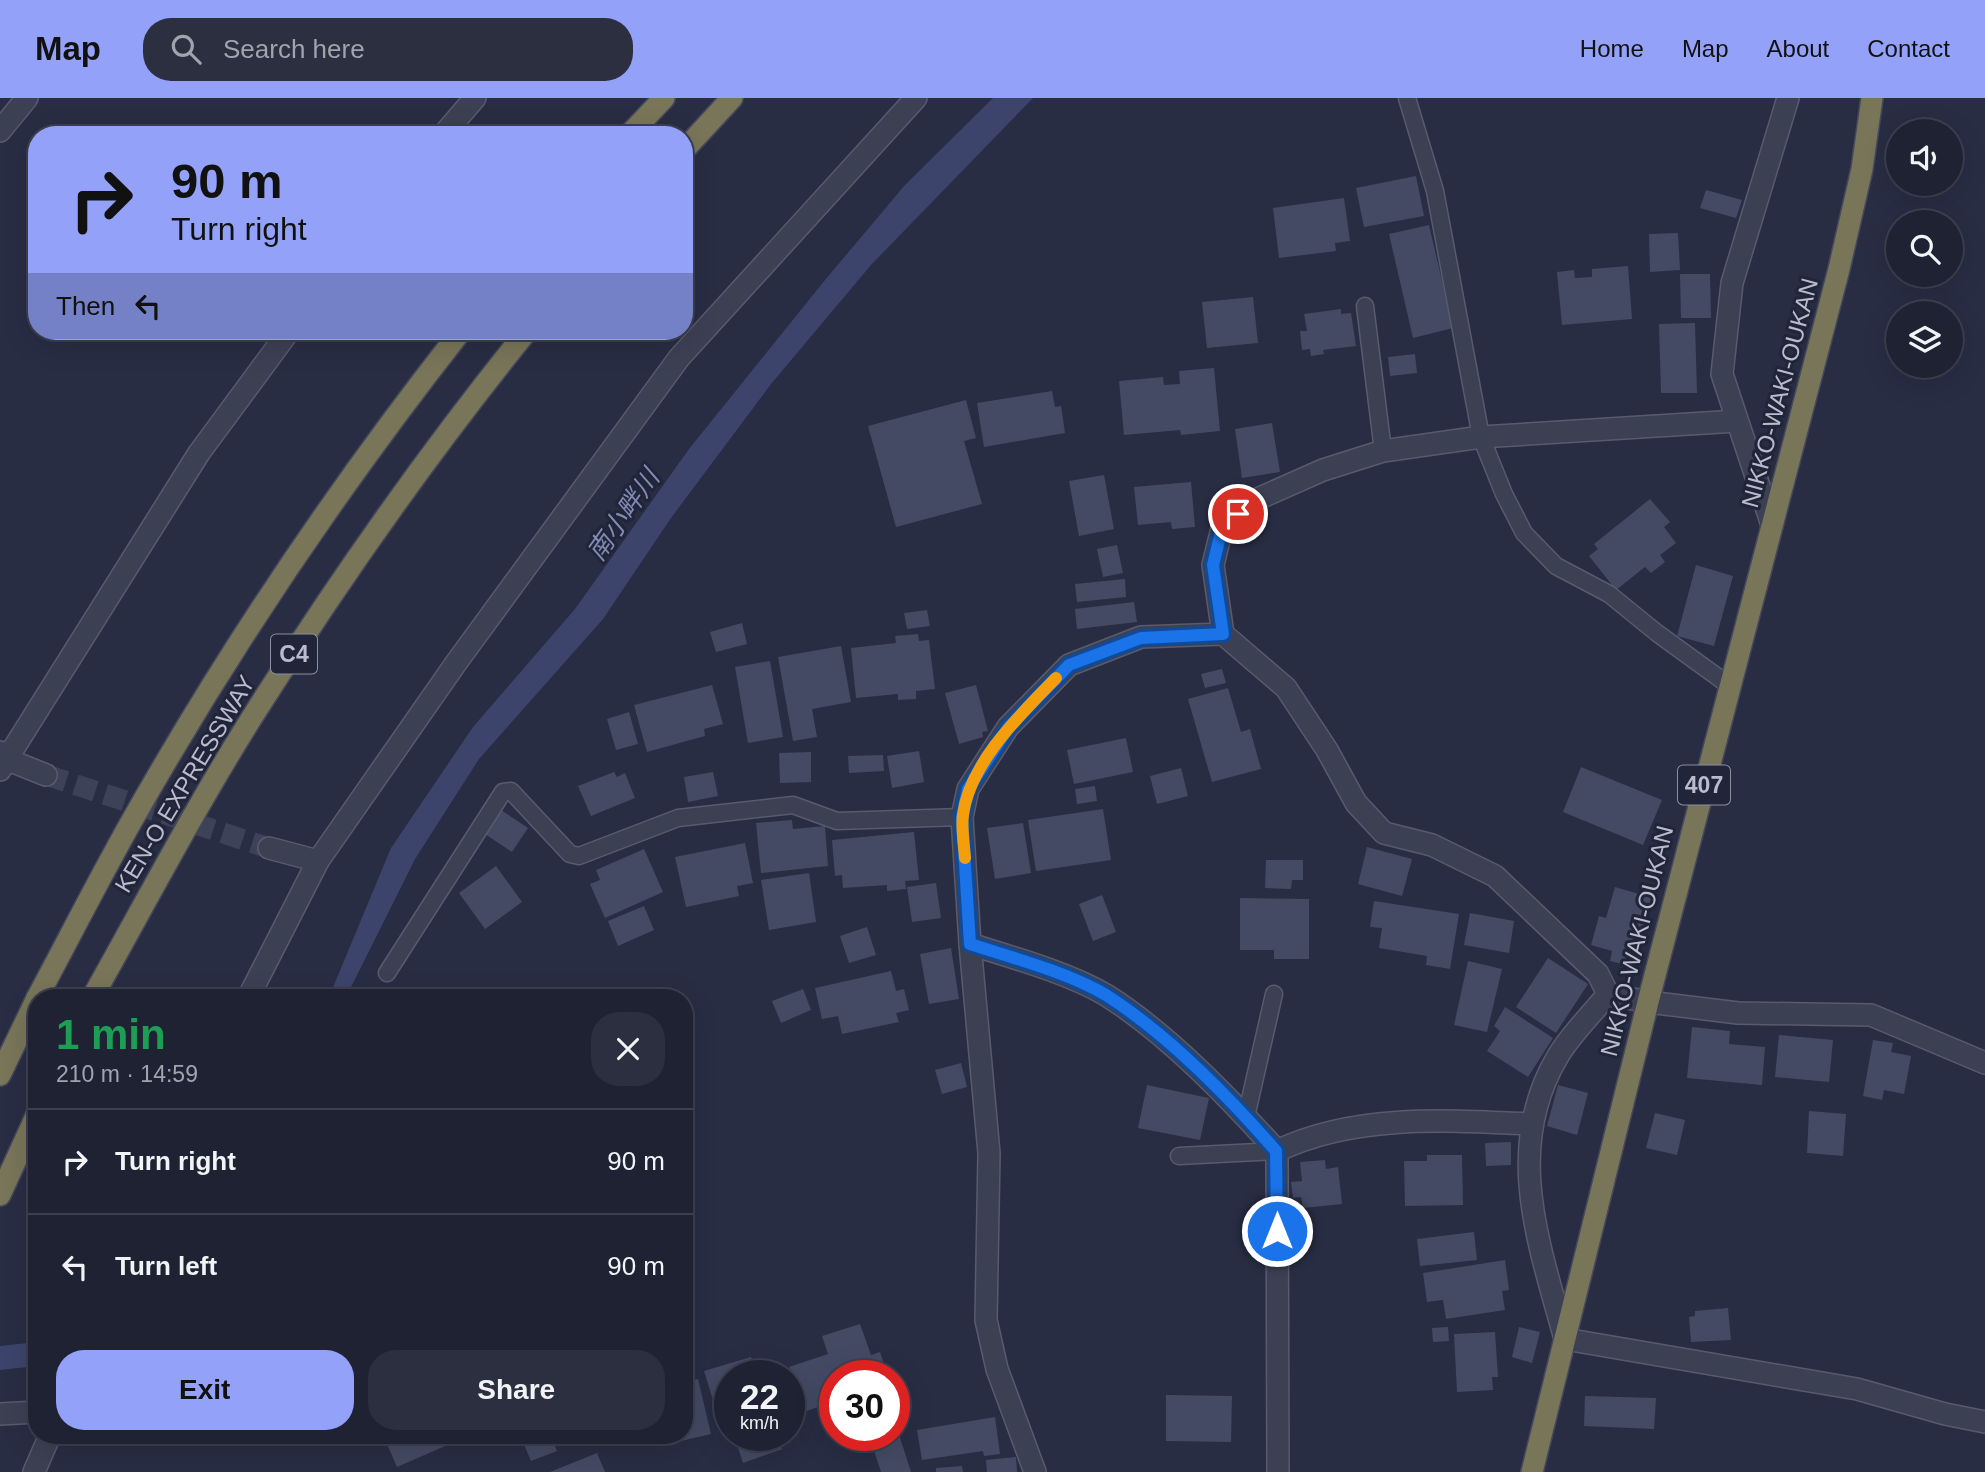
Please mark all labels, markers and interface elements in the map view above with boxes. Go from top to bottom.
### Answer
search box [143,18,633,81]
text: Map [35,30,101,67]
icon: search [167,30,205,68]
text: Search here [223,34,365,64]
text: Home [1580,35,1644,62]
text: Map [1682,35,1729,62]
text: About [1767,35,1829,62]
text: Contact [1867,35,1950,62]
map controls [1886,119,1963,378]
button: sound [1886,119,1963,196]
icon: right [56,154,147,245]
text: 90 m [171,154,283,208]
button: search [1886,210,1963,287]
text: Turn right [171,211,307,247]
street label: NIKKO-WAKI-OUKAN [1736,275,1823,511]
icon: left [129,287,167,325]
text: Then [56,291,115,321]
button: layers [1886,301,1963,378]
water label: 南小畔川 [581,461,667,566]
pin [1208,484,1268,544]
icon: arrive [1219,495,1257,533]
road number: C4 [271,634,317,674]
street label: KEN-O EXPRESSWAY [109,670,260,897]
road number: 407 [1678,765,1730,804]
street label: NIKKO-WAKI-OUKAN [1595,823,1678,1059]
text: 1 min [56,1011,166,1058]
button: close [591,1012,665,1086]
text: 210 m · 14:59 [56,1061,198,1087]
icon: right [56,1143,94,1181]
text: Turn right [115,1146,236,1176]
text: 90 m [607,1146,665,1176]
position arrow [1240,1194,1314,1268]
icon: left [56,1248,94,1286]
text: Turn left [115,1251,217,1281]
text: 90 m [607,1251,665,1281]
button: Exit [56,1350,354,1430]
button: Share [368,1350,665,1430]
speed limit sign: 30 [819,1360,910,1451]
text: 22 [740,1377,779,1416]
text: km/h [740,1413,779,1433]

